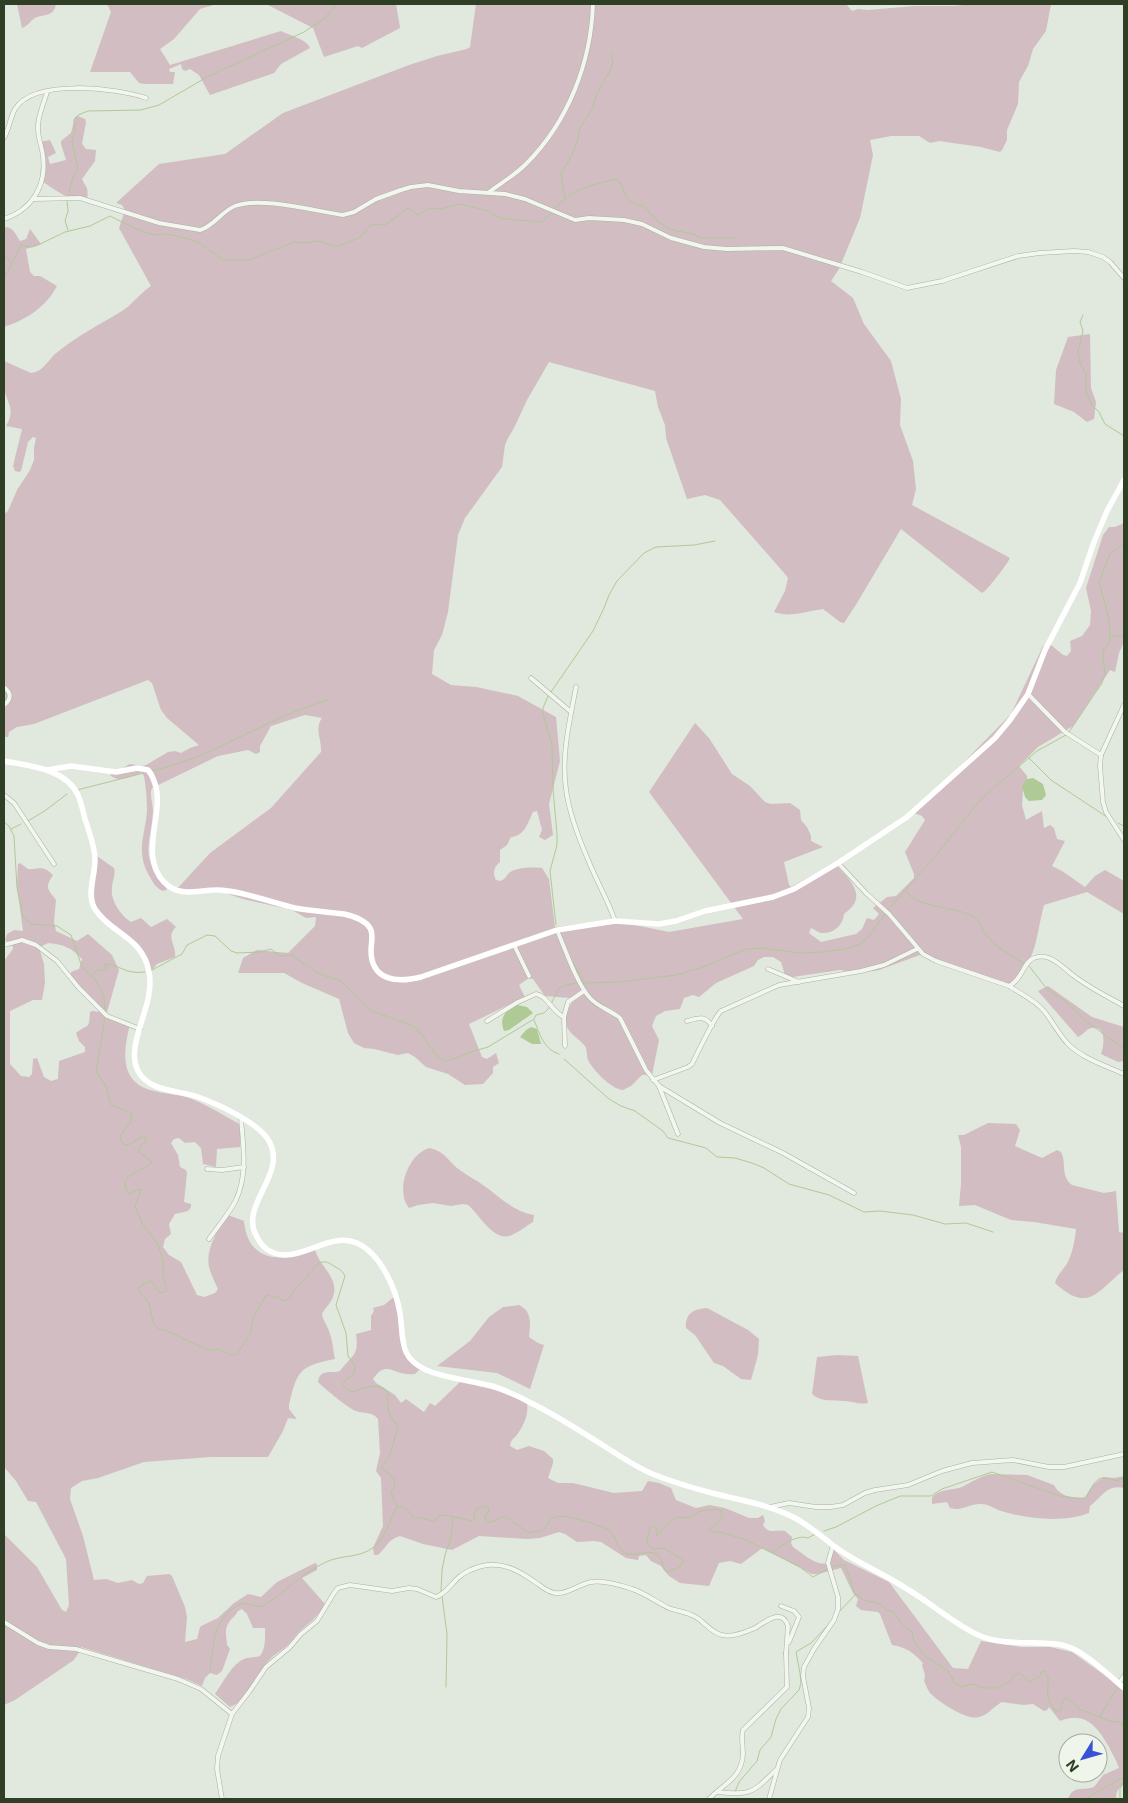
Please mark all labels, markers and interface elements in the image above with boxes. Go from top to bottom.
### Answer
north arrow [1058,1733,1108,1783]
text: N [1062,1757,1082,1776]

